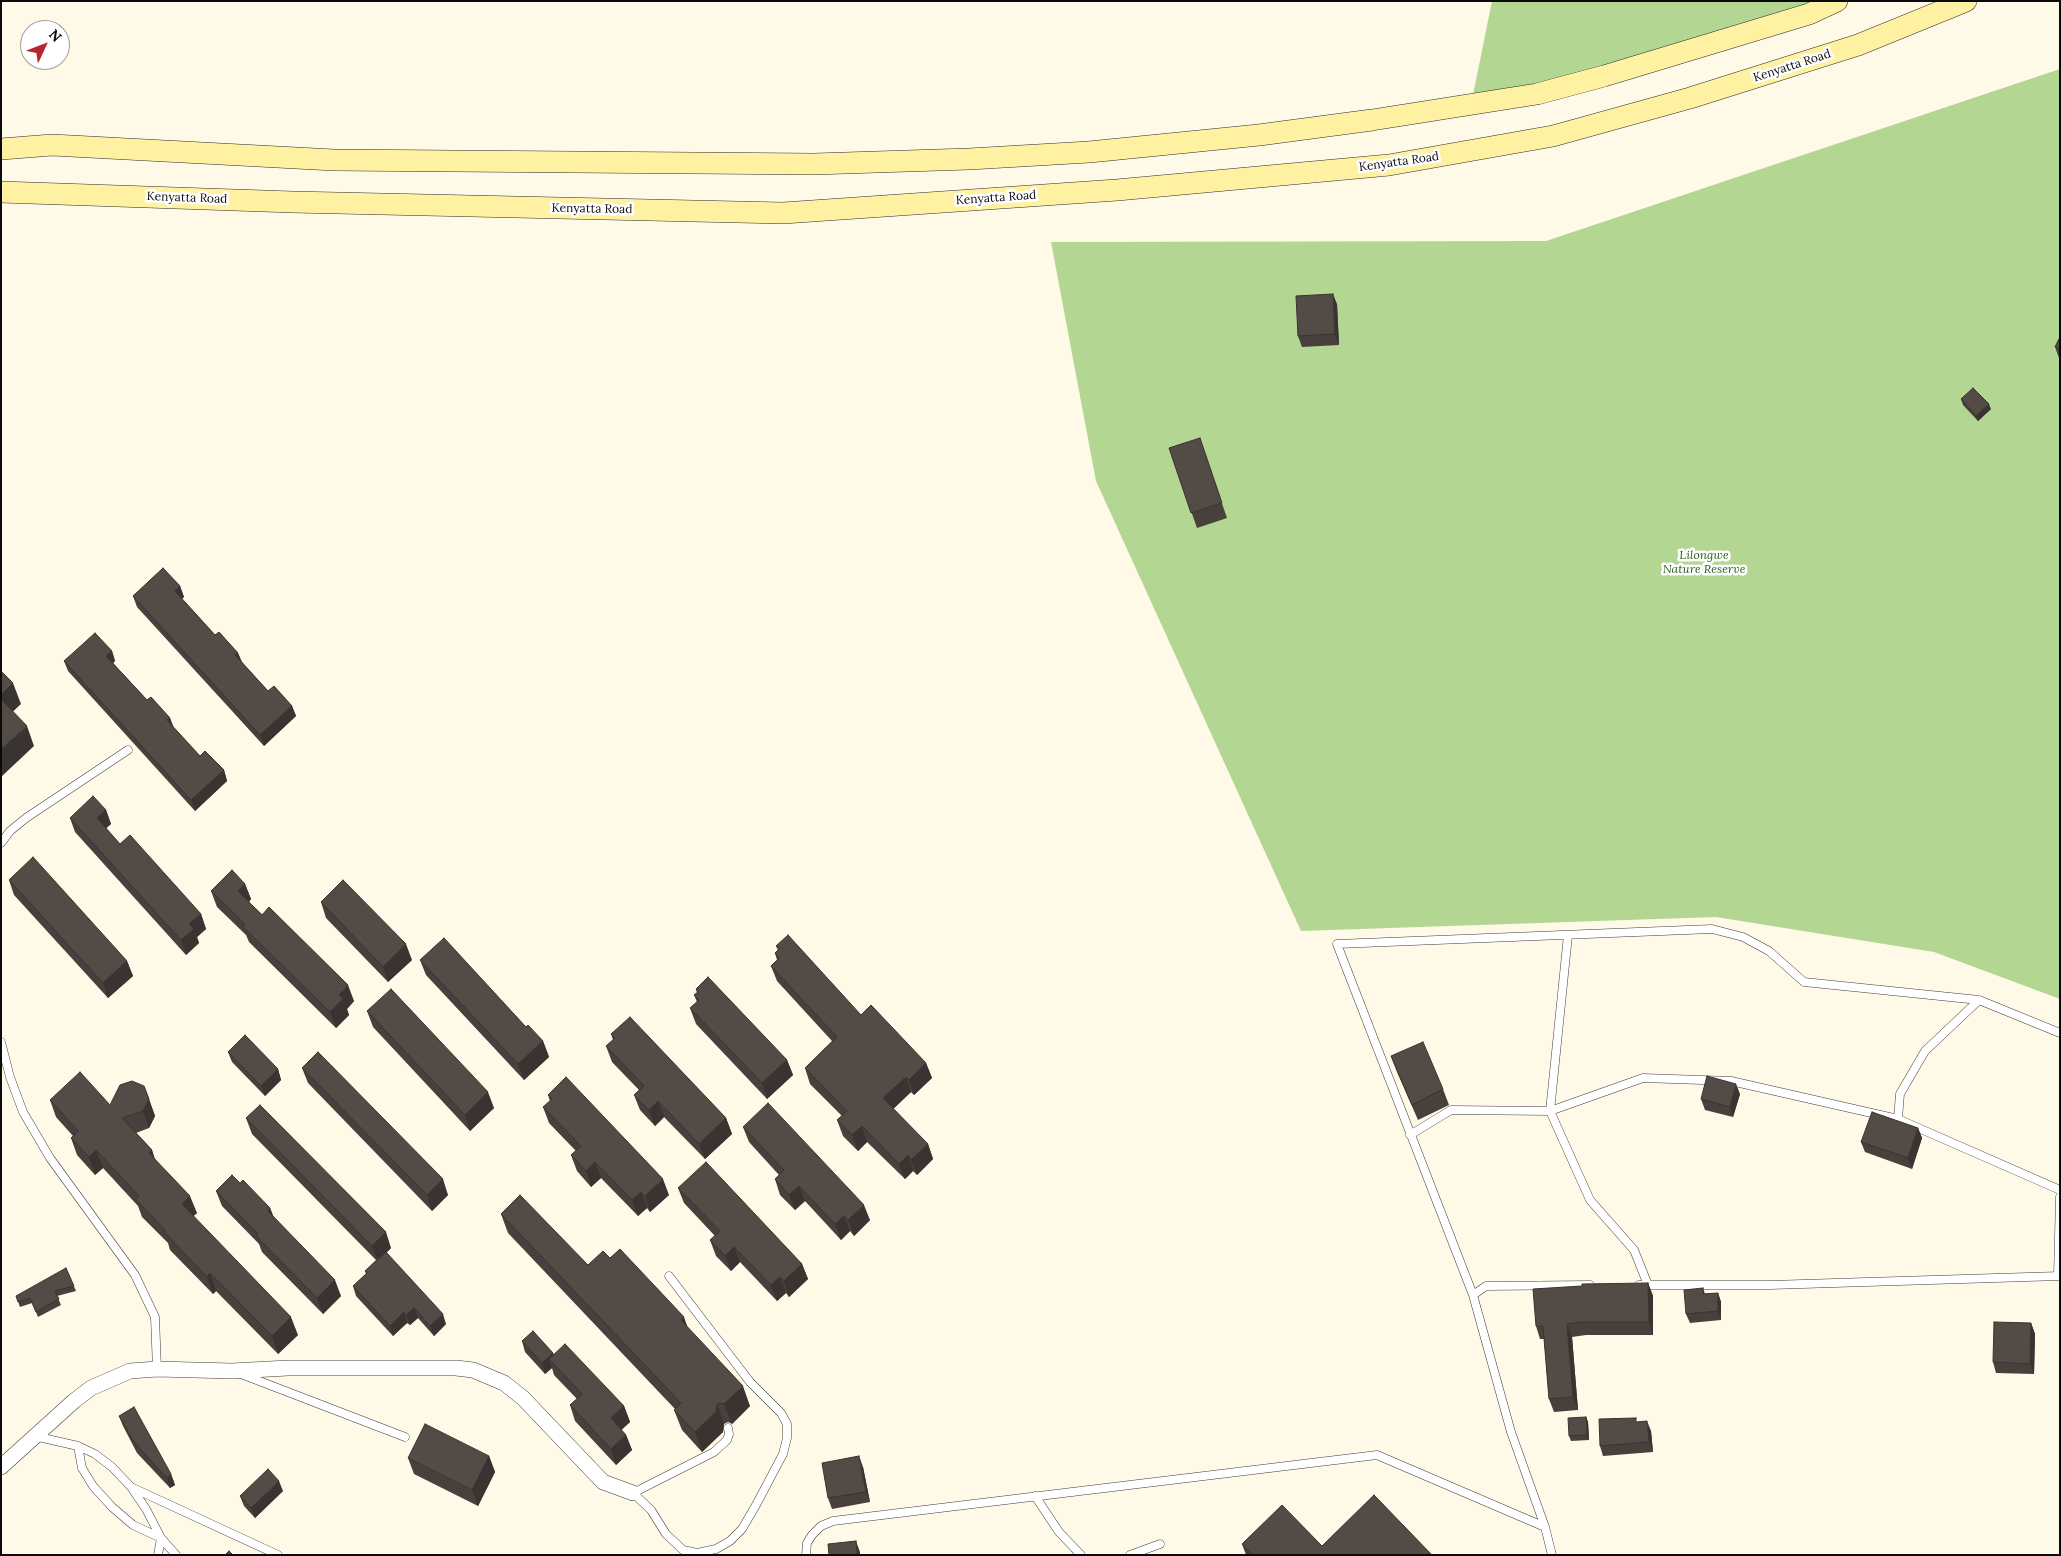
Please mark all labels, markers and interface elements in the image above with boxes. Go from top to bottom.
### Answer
north arrow [20,20,70,70]
text: N [45,25,66,46]
street label: Kenyatta Road [1751,47,1833,85]
street label: Kenyatta Road [1358,149,1440,175]
street label: Kenyatta Road [955,188,1037,208]
street label: Kenyatta Road [146,189,228,207]
street label: Kenyatta Road [552,201,632,217]
park label: Lilongwe Nature Reserve [1663,549,1745,577]

